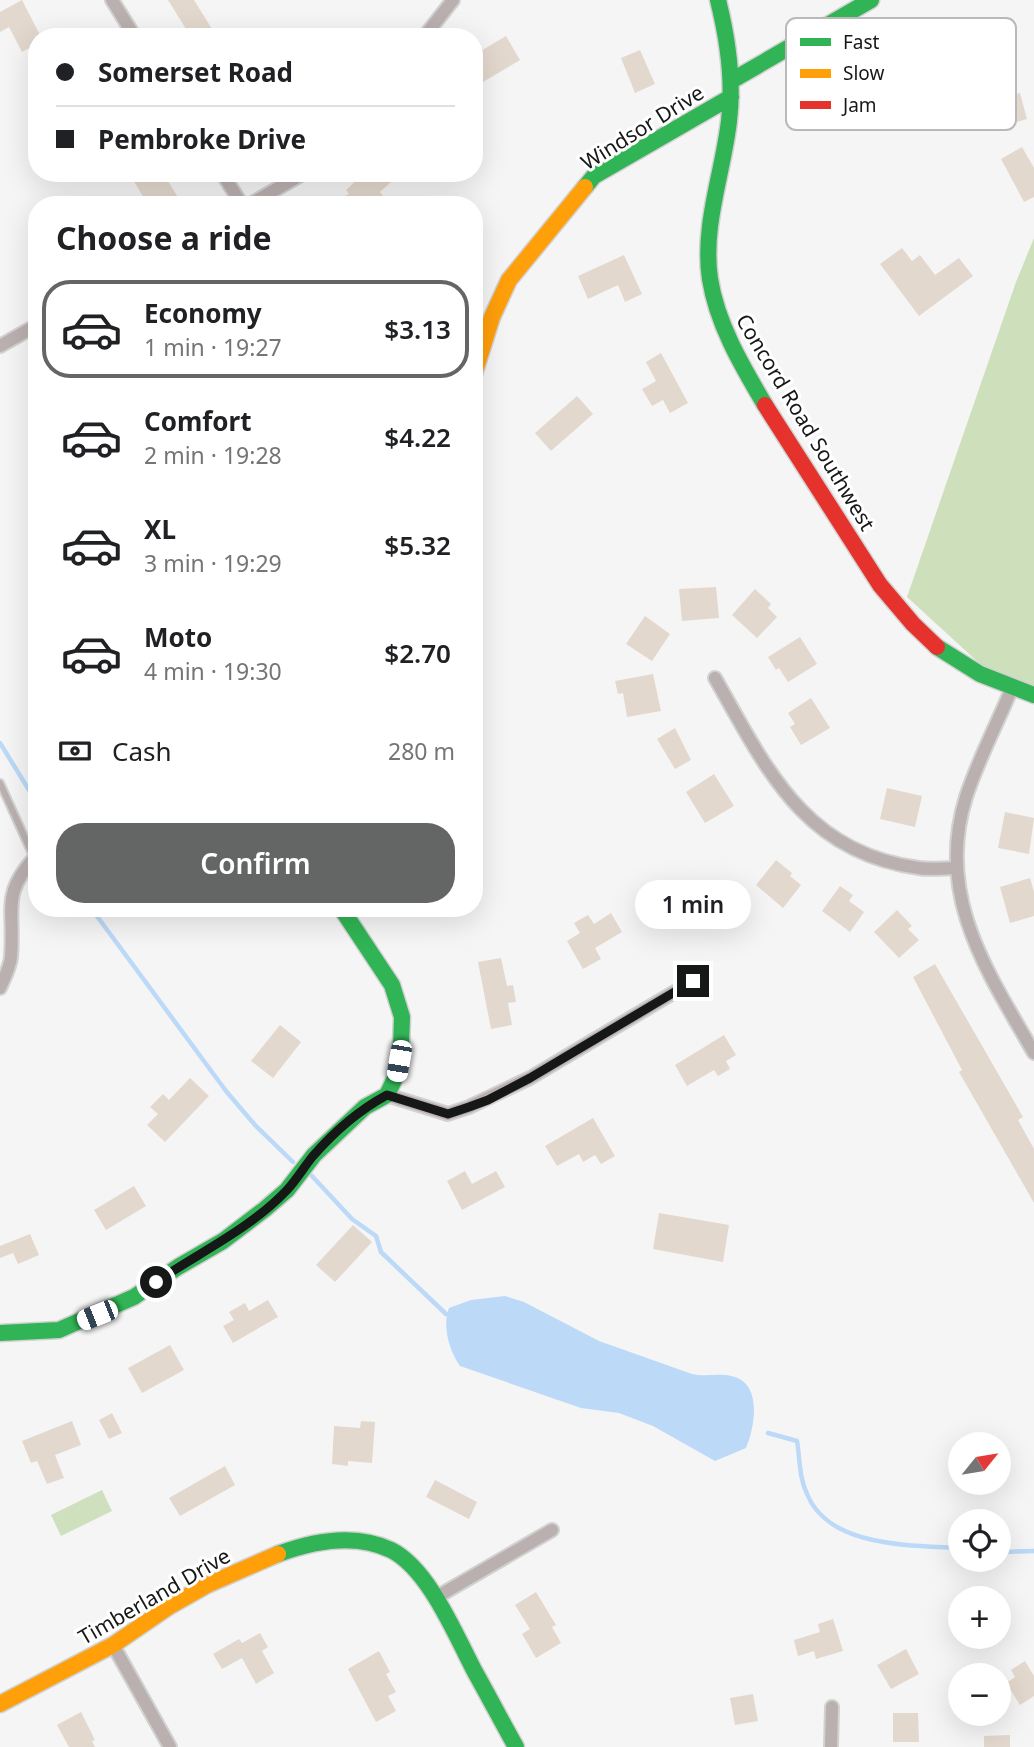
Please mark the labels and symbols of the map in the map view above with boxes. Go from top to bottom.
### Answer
legend [786,18,1016,130]
text: Fast [843,29,880,55]
text: Slow [843,60,884,86]
street label: Windsor Drive [575,78,709,176]
text: Jam [841,92,877,118]
street label: Concord Road Southwest [730,308,882,536]
callout: 1 min [635,880,751,928]
route end [677,965,709,997]
car [386,1038,413,1084]
route start [140,1266,172,1298]
car [74,1297,121,1333]
north arrow [948,1432,1012,1494]
street label: Timberland Drive [73,1541,235,1651]

